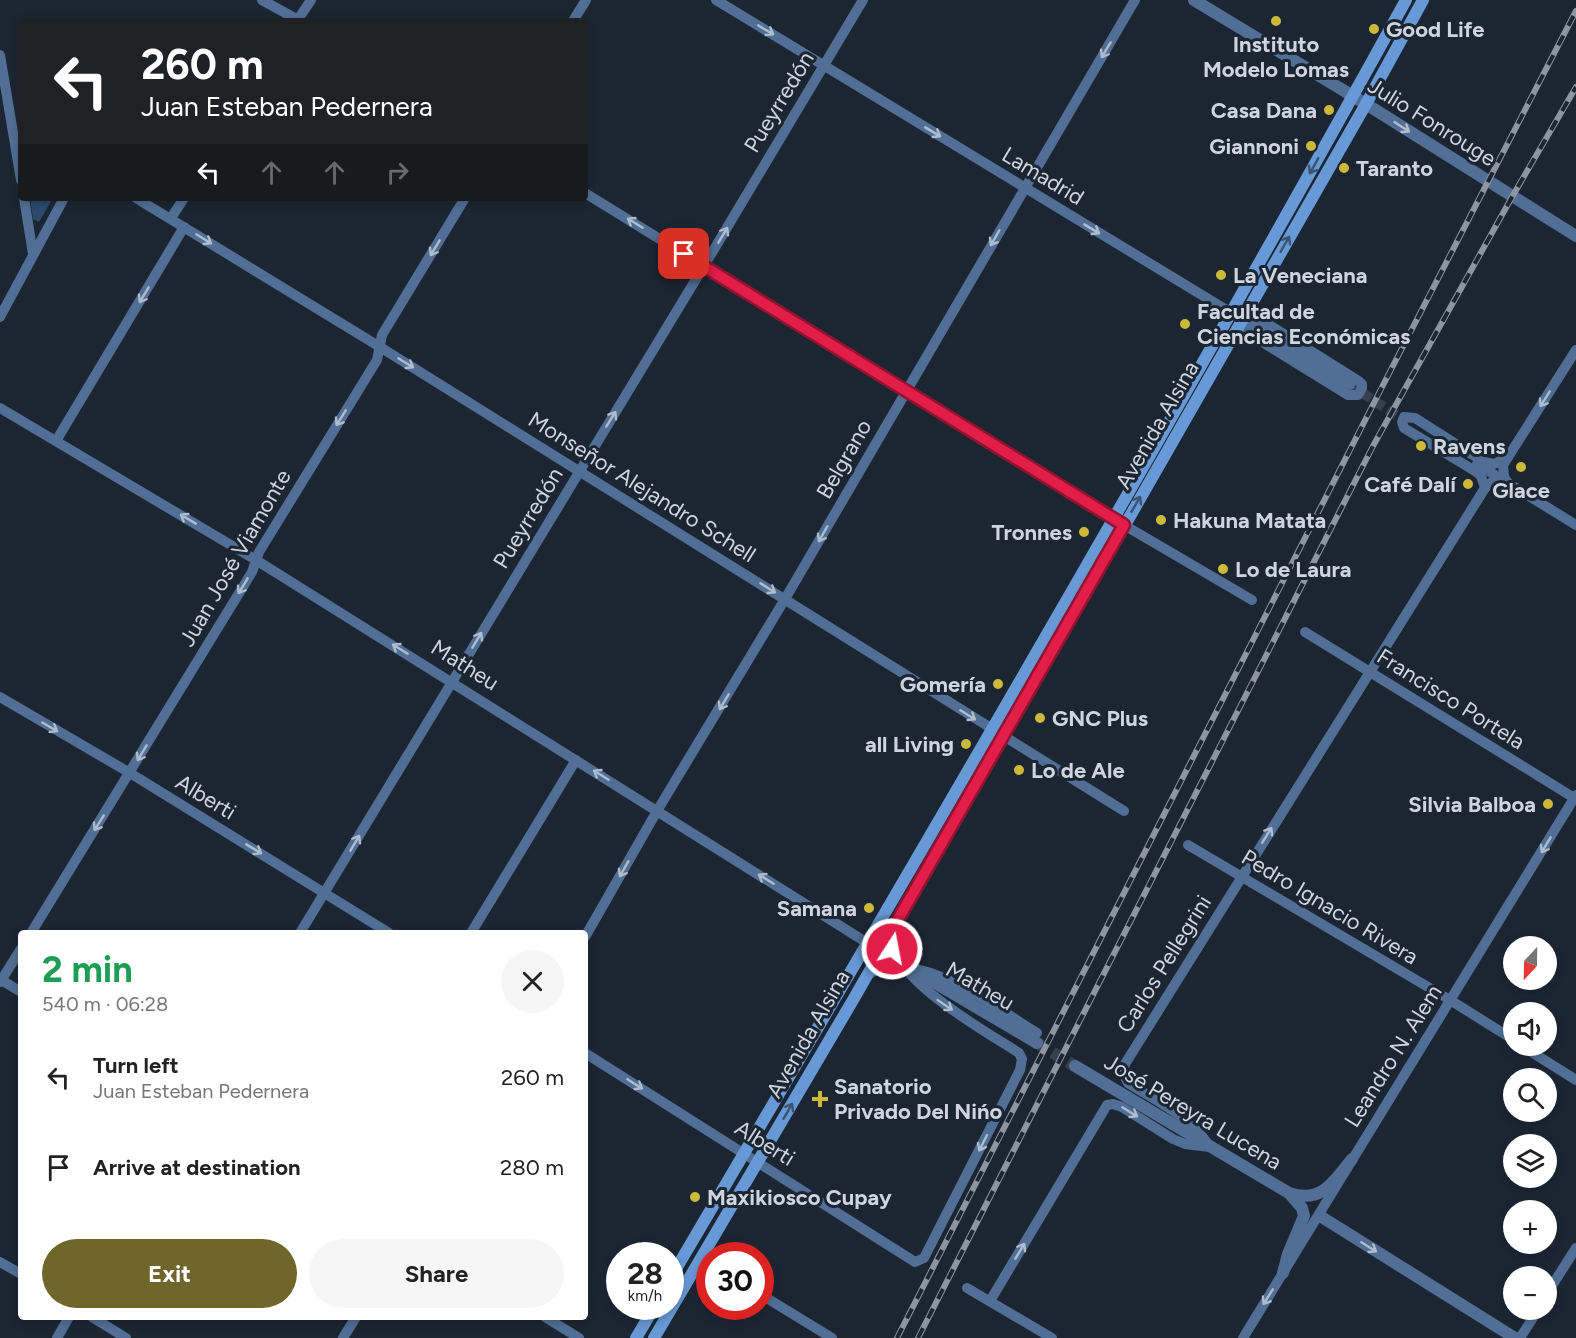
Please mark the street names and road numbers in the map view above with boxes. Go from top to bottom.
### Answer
street label: Pueyrredón [738,47,820,157]
street label: Julio Fonrouge [1363,72,1501,172]
street label: Lamadrid [997,141,1089,211]
street label: Avenida Alsina [1109,356,1205,494]
street label: Monseñor Alejandro Schell [523,406,761,568]
street label: Belgrano [811,415,877,503]
street label: Pueyrredón [487,463,569,573]
street label: Juan José Viamonte [173,465,297,651]
street label: Matheu [426,634,504,696]
street label: Francisco Portela [1372,643,1530,755]
street label: Alberti [171,769,241,825]
street label: Pedro Ignacio Rivera [1237,844,1423,970]
street label: Carlos Pellegrini [1111,890,1217,1038]
street label: Matheu [941,956,1019,1016]
street label: Avenida Alsina [760,965,856,1103]
street label: Leandro N. Alem [1338,980,1448,1132]
street label: José Pereyra Lucena [1099,1048,1287,1176]
street label: Alberti [730,1114,800,1172]

